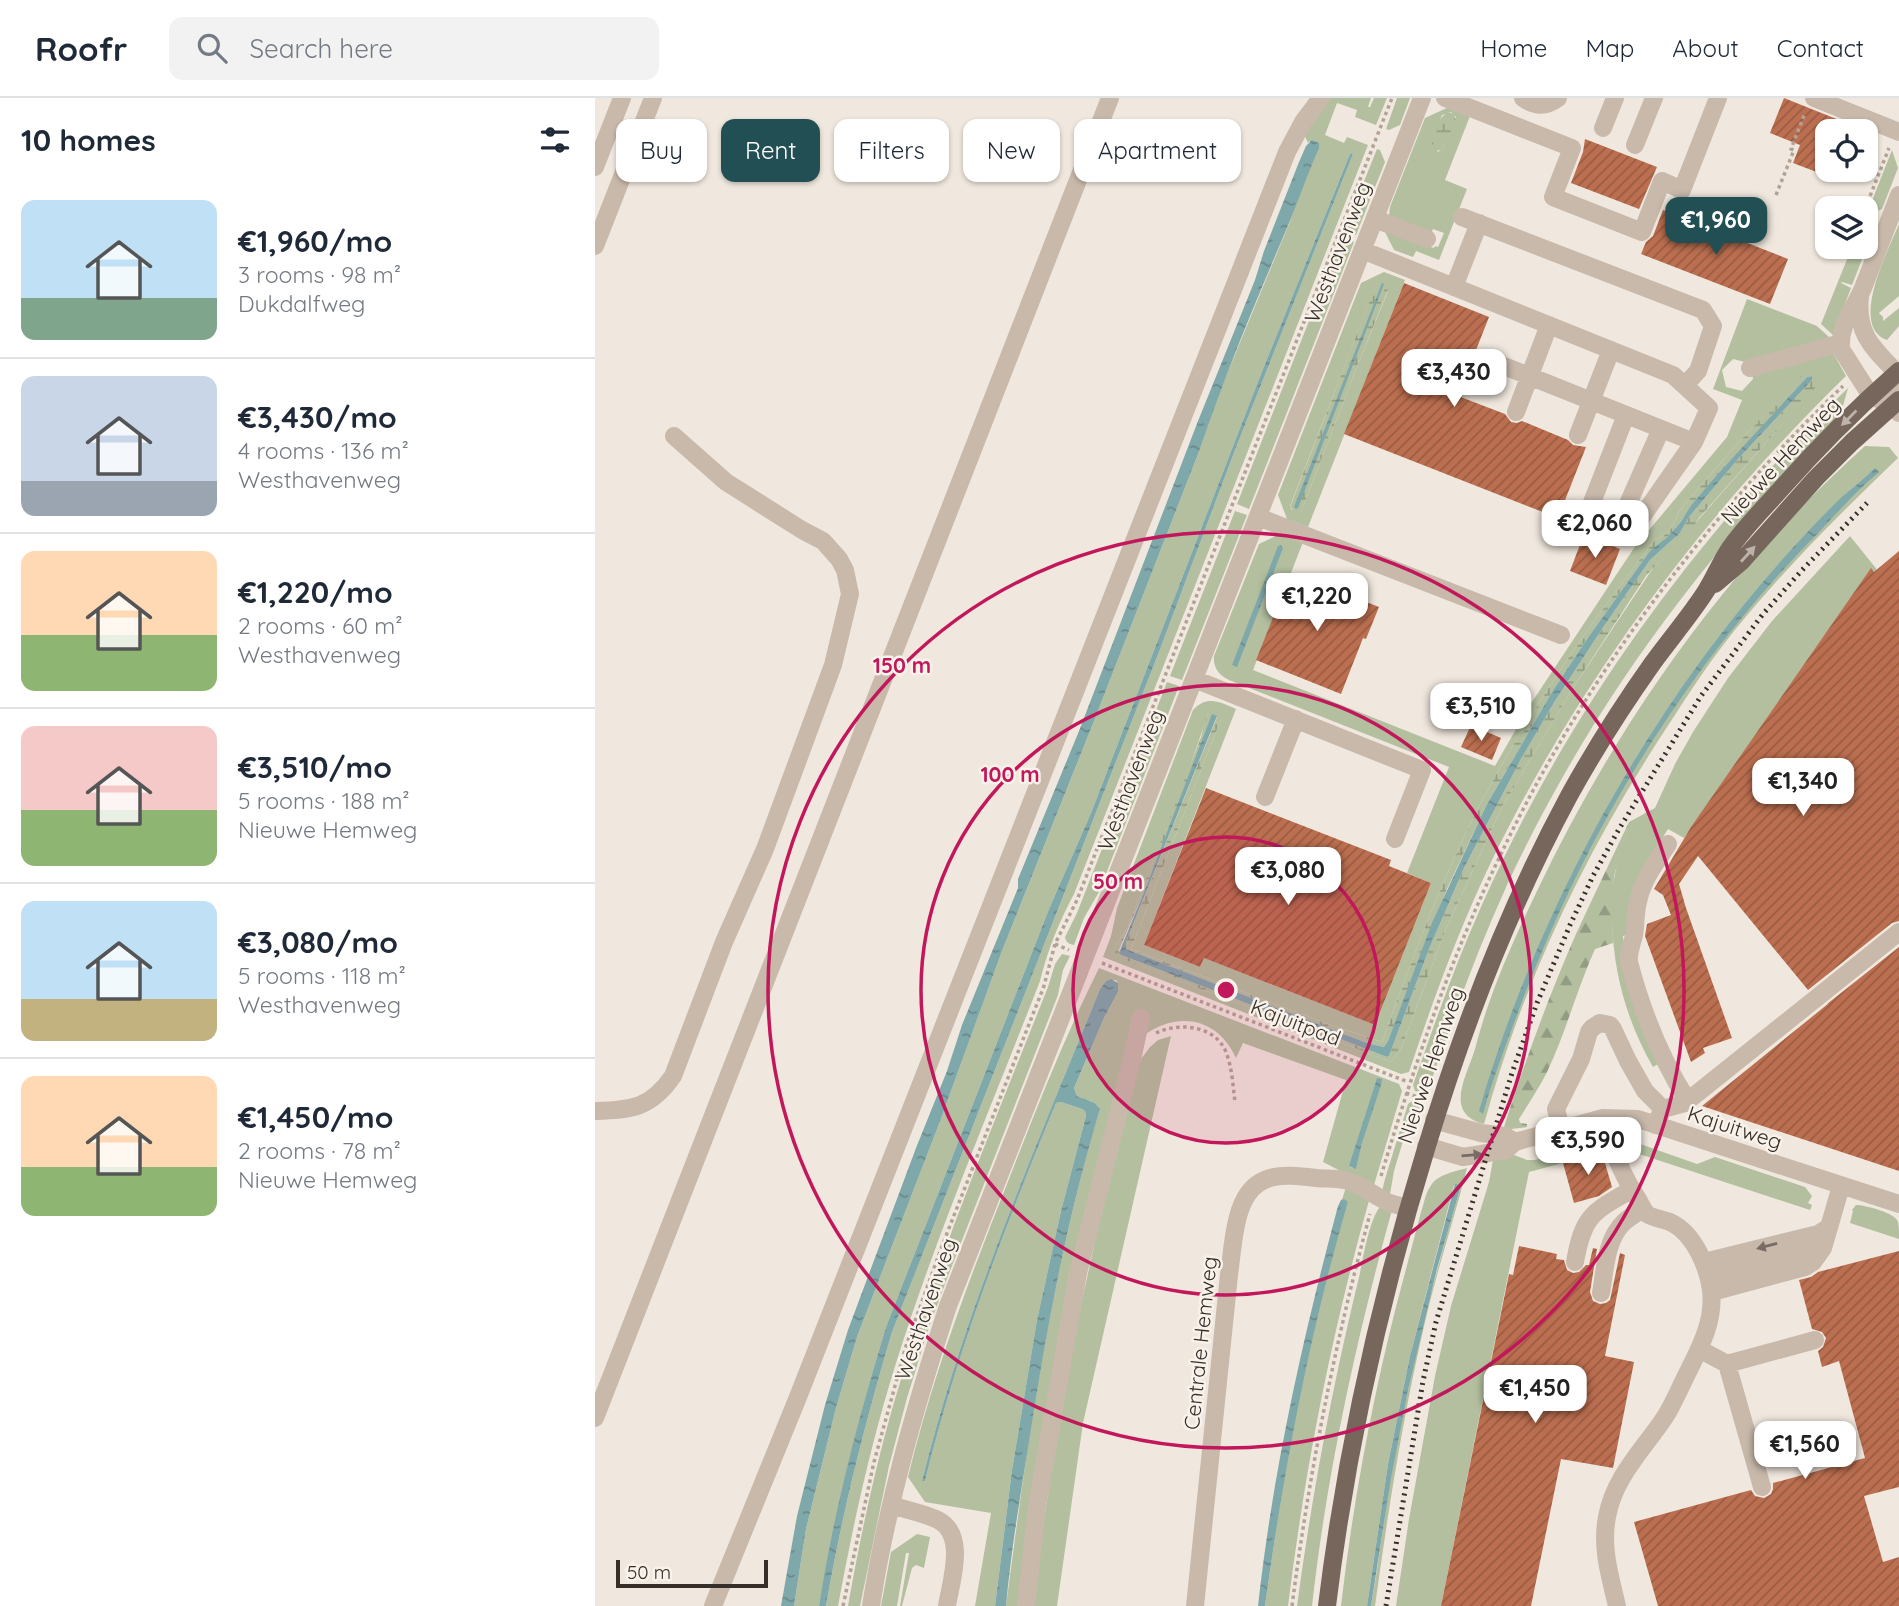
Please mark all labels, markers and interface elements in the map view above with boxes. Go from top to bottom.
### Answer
search box [169,17,659,80]
text: Roofr [35,28,127,69]
icon: search [193,29,231,67]
text: Search here [249,32,393,65]
text: Home [1480,33,1547,63]
text: Map [1585,33,1634,63]
text: About [1672,33,1739,63]
text: Contact [1777,33,1864,63]
chip: Buy [616,119,707,182]
chip: Rent [721,119,820,182]
chip: Filters [834,119,949,182]
chip: New [963,119,1060,182]
chip: Apartment [1074,119,1241,182]
map controls [1815,119,1878,259]
button: locate [1815,119,1878,182]
text: 10 homes [21,121,156,159]
icon: filters [536,121,574,159]
street label: Westhavenweg [1298,178,1376,326]
button: layers [1815,196,1878,259]
pin: €1,960 [1659,198,1773,257]
text: €1,960 [1681,205,1751,234]
text: €1,960/mo [238,222,392,260]
icon: home [77,228,161,312]
text: 3 rooms · 98 m² [238,260,401,289]
text: Dukdalfweg [238,289,365,318]
pin: €3,430 [1397,350,1511,409]
text: €3,430 [1417,357,1491,386]
street label: Nieuwe Hemweg [1715,391,1845,529]
text: €3,430/mo [238,398,397,436]
icon: home [77,404,161,488]
one-way arrow [1841,409,1858,425]
text: 4 rooms · 136 m² [238,436,409,465]
text: Westhavenweg [238,465,401,494]
pin: €2,060 [1538,500,1652,560]
text: €2,060 [1558,508,1632,537]
one-way arrow [1740,545,1756,563]
text: €1,220/mo [238,573,393,611]
pin: €1,220 [1260,574,1374,633]
icon: home [77,579,161,663]
text: €1,220 [1282,581,1352,610]
text: 2 rooms · 60 m² [238,611,403,640]
text: Westhavenweg [238,640,401,669]
text: 150 m [873,652,931,678]
pin: €3,510 [1424,684,1538,743]
text: €3,510 [1446,691,1516,720]
street label: Westhavenweg [1091,706,1169,854]
text: €3,510/mo [238,748,392,786]
icon: home [77,754,161,838]
pin: €1,340 [1746,758,1860,818]
text: 100 m [980,761,1040,787]
text: €1,340 [1768,766,1838,795]
text: 5 rooms · 188 m² [238,786,410,815]
text: Nieuwe Hemweg [238,815,417,844]
pin: €3,080 [1231,848,1345,907]
text: €3,080 [1251,855,1325,884]
text: 50 m [1093,868,1143,894]
text: €3,080/mo [238,923,398,961]
icon: home [77,929,161,1013]
text: 5 rooms · 118 m² [238,961,406,990]
centre of rings [1214,978,1238,1002]
street label: Nieuwe Hemweg [1391,983,1469,1147]
text: Westhavenweg [238,990,401,1019]
street label: Kajuitpad [1247,993,1345,1051]
text: €1,450/mo [238,1098,394,1136]
street label: Kajuitweg [1685,1100,1785,1154]
icon: home [77,1104,161,1188]
pin: €3,590 [1531,1118,1645,1177]
text: €3,590 [1551,1125,1625,1154]
text: 2 rooms · 78 m² [238,1136,401,1165]
one-way arrow [1461,1149,1483,1160]
text: Nieuwe Hemweg [238,1165,417,1194]
street label: Westhavenweg [888,1234,962,1384]
one-way arrow [1756,1241,1778,1252]
street label: Centrale Hemweg [1178,1255,1222,1431]
pin: €1,450 [1478,1366,1592,1425]
text: €1,450 [1500,1373,1570,1402]
pin: €1,560 [1748,1422,1862,1481]
text: €1,560 [1770,1429,1840,1458]
scale bar [616,1557,768,1589]
text: 50 m [627,1560,671,1584]

